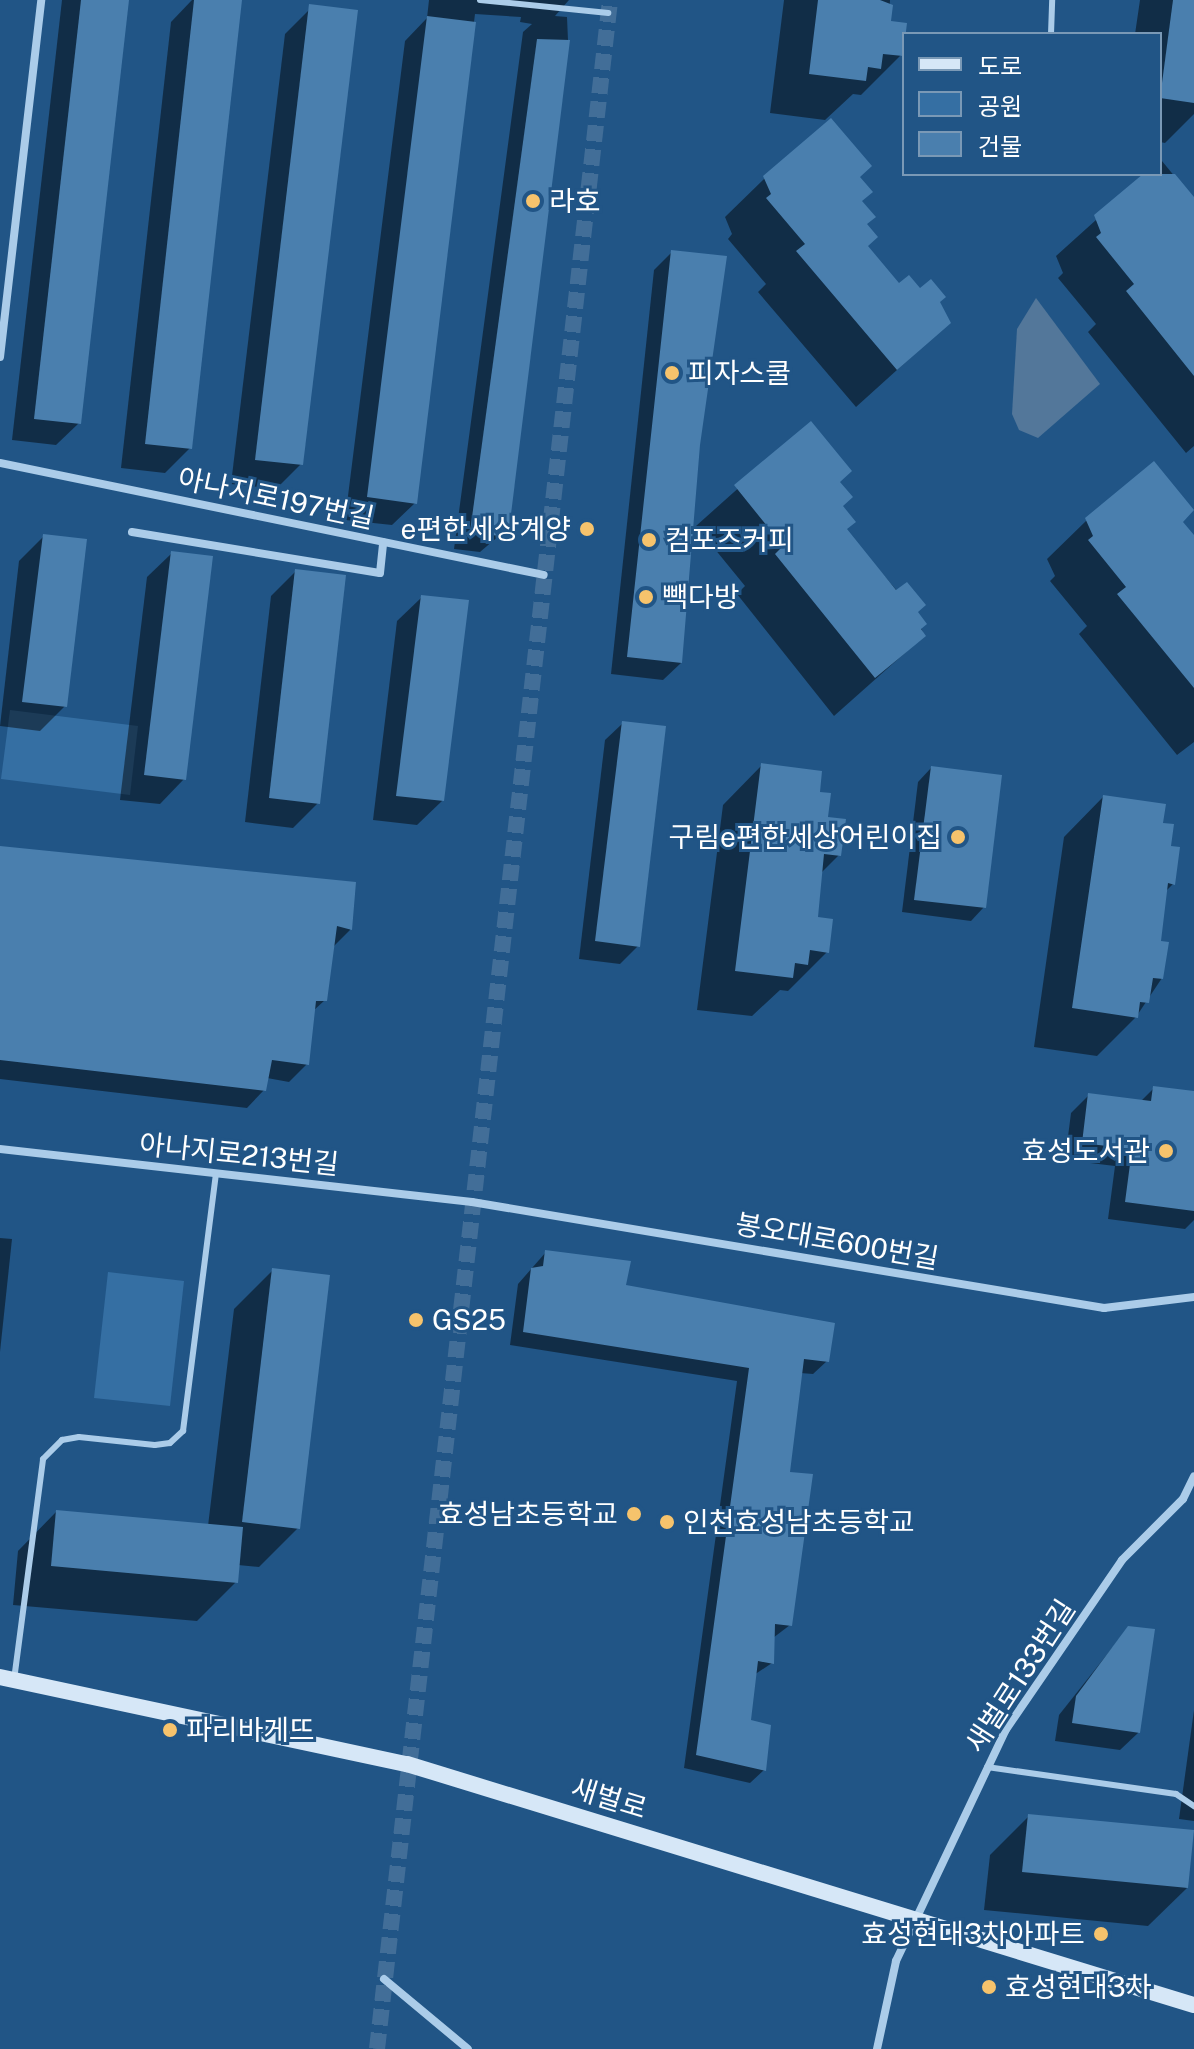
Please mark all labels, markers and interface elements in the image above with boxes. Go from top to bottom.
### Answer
legend [902,32,1162,176]
text: 도로 [978,52,1022,80]
text: 공원 [978,92,1022,120]
text: 건물 [978,132,1022,160]
place label: 라호 [549,184,601,218]
marker: 라호 [524,192,542,210]
place label: 피자스쿨 [688,356,791,390]
marker: 피자스쿨 [663,364,681,382]
street label: 아나지로197번길 [175,461,377,535]
place label: e편한세상계양 [401,512,571,546]
marker: e편한세상계양 [578,520,596,538]
place label: 컴포즈커피 [665,523,794,557]
marker: 컴포즈커피 [640,531,658,549]
place label: 빽다방 [662,580,739,614]
marker: 빽다방 [637,588,655,606]
place label: 구림e편한세상어린이집 [669,820,942,854]
marker: 구림e편한세상어린이집 [949,828,967,846]
street label: 아나지로213번길 [138,1127,340,1181]
place label: 효성도서관 [1021,1134,1150,1168]
marker: 효성도서관 [1157,1142,1175,1160]
street label: 봉오대로600번길 [733,1207,941,1275]
place label: GS25 [432,1303,506,1337]
marker: GS25 [407,1311,425,1329]
place label: 효성남초등학교 [438,1497,618,1531]
marker: 효성남초등학교 [625,1505,643,1523]
place label: 인천효성남초등학교 [683,1505,915,1539]
marker: 인천효성남초등학교 [658,1513,676,1531]
street label: 새벌로133번길 [958,1593,1082,1759]
place label: 파리바게뜨 [186,1713,315,1747]
marker: 파리바게뜨 [161,1721,179,1739]
street label: 새벌로 [567,1771,651,1825]
place label: 효성현대3차아파트 [861,1917,1085,1951]
marker: 효성현대3차아파트 [1092,1925,1110,1943]
place label: 효성현대3차 [1005,1970,1151,2004]
marker: 효성현대3차 [980,1978,998,1996]

